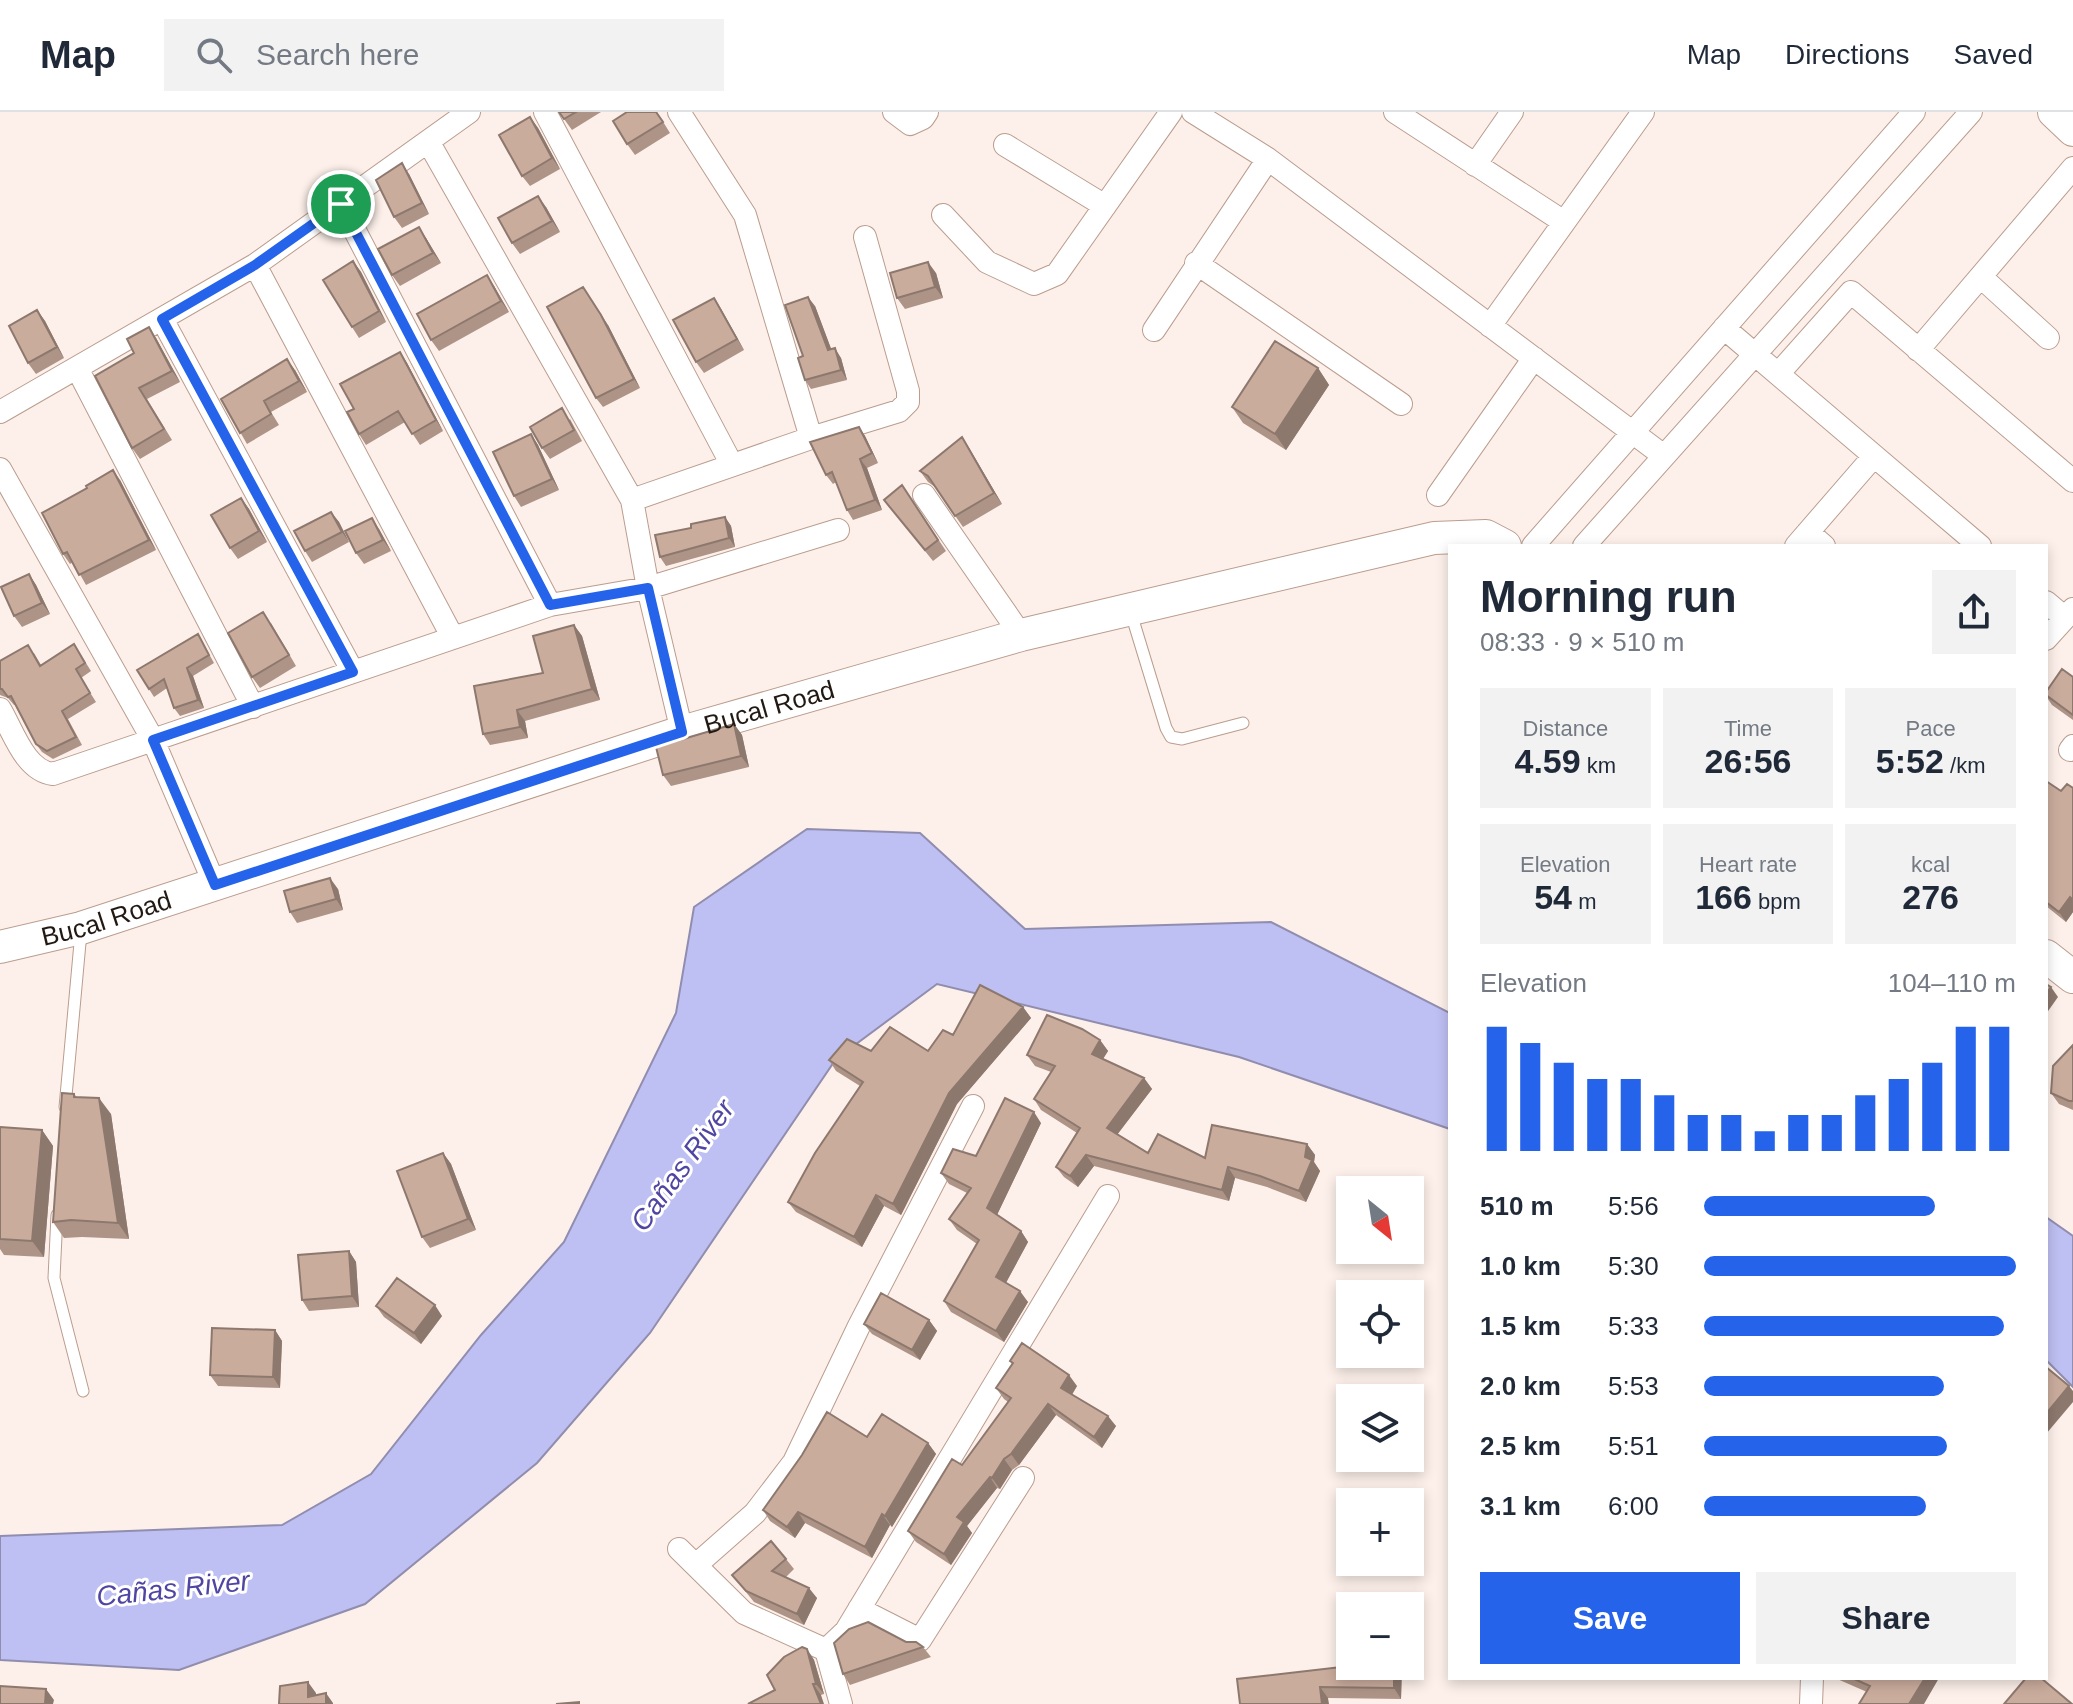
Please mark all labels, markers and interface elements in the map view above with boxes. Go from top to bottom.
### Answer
search box [164,19,724,91]
icon: search [192,33,236,77]
text: Map [40,34,116,76]
text: Search here [256,38,419,71]
text: Map [1687,39,1741,70]
text: Directions [1785,39,1910,70]
text: Saved [1954,39,2033,70]
pin [307,170,375,238]
icon: arrive [319,182,363,226]
button: share [1932,570,2016,654]
text: Morning run [1480,572,1737,621]
text: 08:33 · 9 × 510 m [1480,627,1685,657]
street label: Bucal Road [700,674,838,740]
text: Distance [1523,716,1608,741]
text: Time [1724,716,1772,741]
text: Pace [1906,716,1956,741]
text: 4.59 [1515,742,1581,780]
text: 26:56 [1705,742,1791,780]
text: 5:52 [1876,742,1944,780]
text: km [1581,753,1616,778]
text: /km [1944,753,1985,778]
text: Elevation [1520,852,1611,877]
text: Heart rate [1699,852,1797,877]
text: kcal [1911,852,1950,877]
text: 54 [1534,878,1572,916]
text: 166 [1695,878,1752,916]
text: 276 [1902,878,1959,916]
street label: Bucal Road [38,885,175,952]
text: m [1572,889,1596,914]
text: bpm [1752,889,1801,914]
text: Elevation [1480,968,1587,998]
text: 104–110 m [1888,968,2016,998]
water label: Cañas River [625,1093,741,1237]
north arrow [1336,1176,1424,1264]
map controls [1336,1176,1424,1680]
text: 510 m [1480,1191,1554,1221]
text: 5:56 [1608,1191,1659,1221]
text: 1.0 km [1480,1251,1561,1281]
text: 5:30 [1608,1251,1659,1281]
button: locate [1336,1280,1424,1368]
text: 1.5 km [1480,1311,1561,1341]
text: 5:33 [1608,1311,1659,1341]
text: 2.0 km [1480,1371,1561,1401]
text: 5:53 [1608,1371,1659,1401]
button: layers [1336,1384,1424,1472]
text: 2.5 km [1480,1431,1561,1461]
text: 5:51 [1608,1431,1659,1461]
button: + [1336,1488,1424,1576]
text: 3.1 km [1480,1491,1561,1521]
text: 6:00 [1608,1491,1659,1521]
water label: Cañas River [95,1565,253,1612]
button: Save [1480,1572,1740,1664]
button: Share [1756,1572,2016,1664]
button: − [1336,1592,1424,1680]

